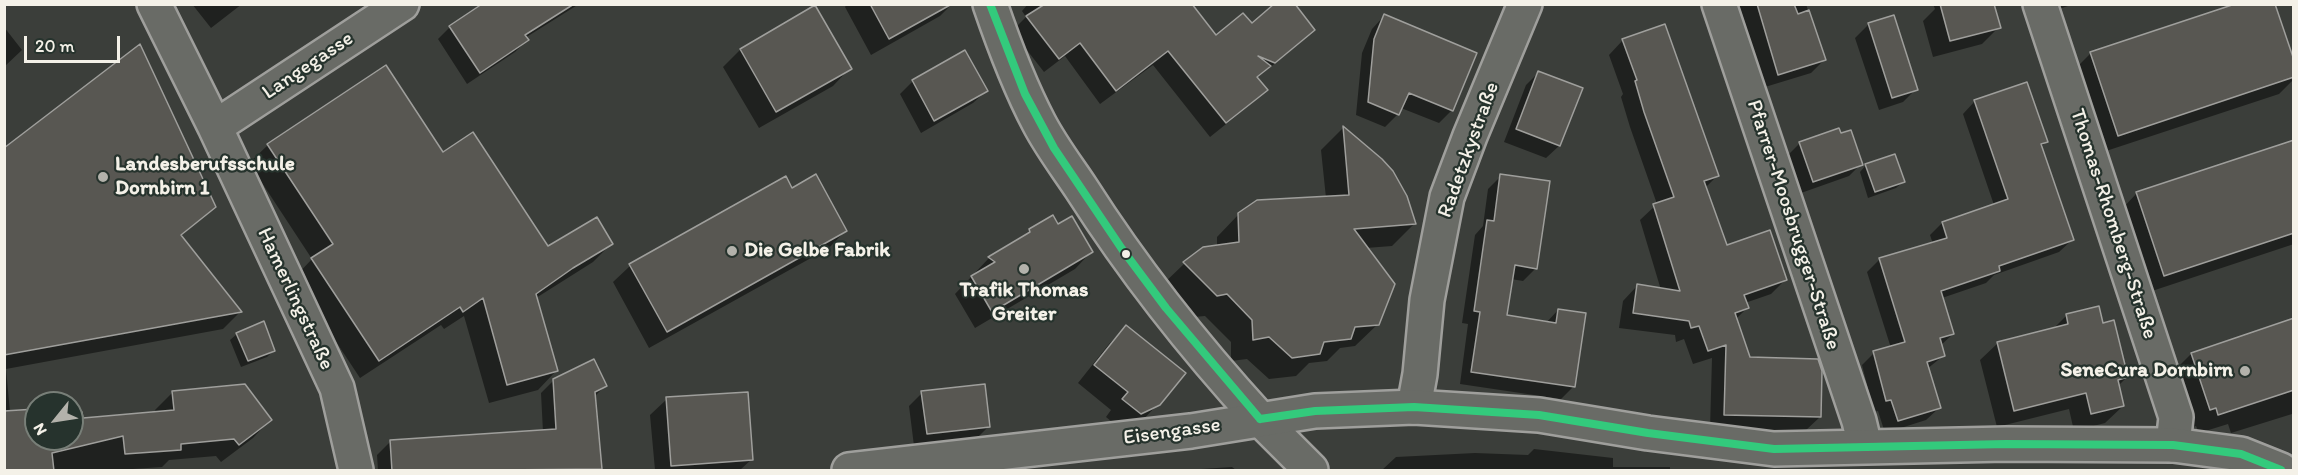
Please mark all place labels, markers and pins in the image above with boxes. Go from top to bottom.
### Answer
place label: Landesberufsschule Dornbirn 1 [115,152,295,202]
marker: Landesberufsschule Dornbirn 1 [96,170,110,184]
place label: Die Gelbe Fabrik [744,238,890,264]
marker: Die Gelbe Fabrik [725,244,739,258]
unlabelled marker [1120,248,1132,260]
marker: Trafik Thomas Greiter [1017,262,1031,276]
place label: Trafik Thomas Greiter [960,278,1088,328]
place label: SeneCura Dornbirn [2061,358,2233,384]
marker: SeneCura Dornbirn [2238,364,2252,378]

